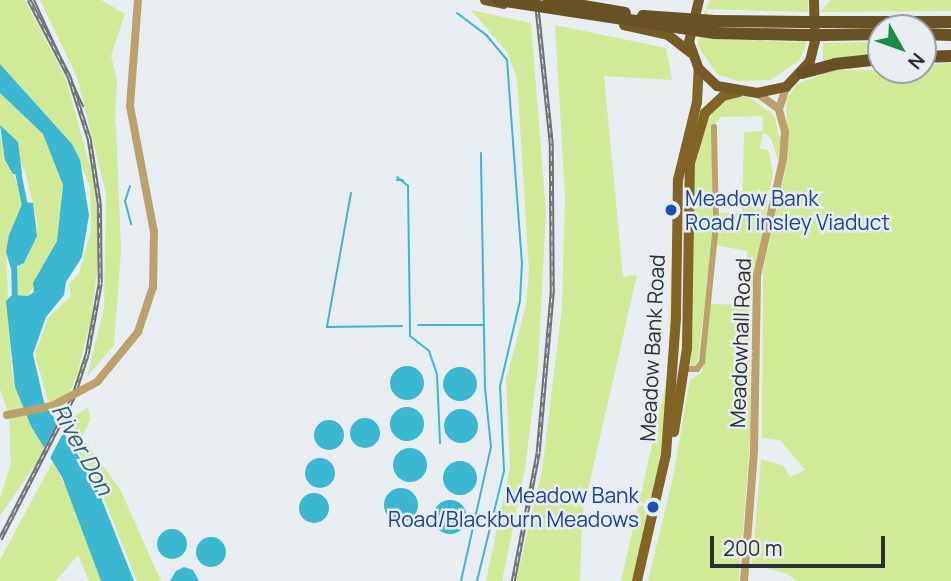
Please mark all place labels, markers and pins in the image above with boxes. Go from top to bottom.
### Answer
place label: Meadow Bank Road/Tinsley Viaduct [685,185,890,235]
marker: Meadow Bank Road/Tinsley Viaduct [663,202,679,218]
place label: Meadow Bank Road/Blackburn Meadows [388,482,639,532]
marker: Meadow Bank Road/Blackburn Meadows [645,499,661,515]

